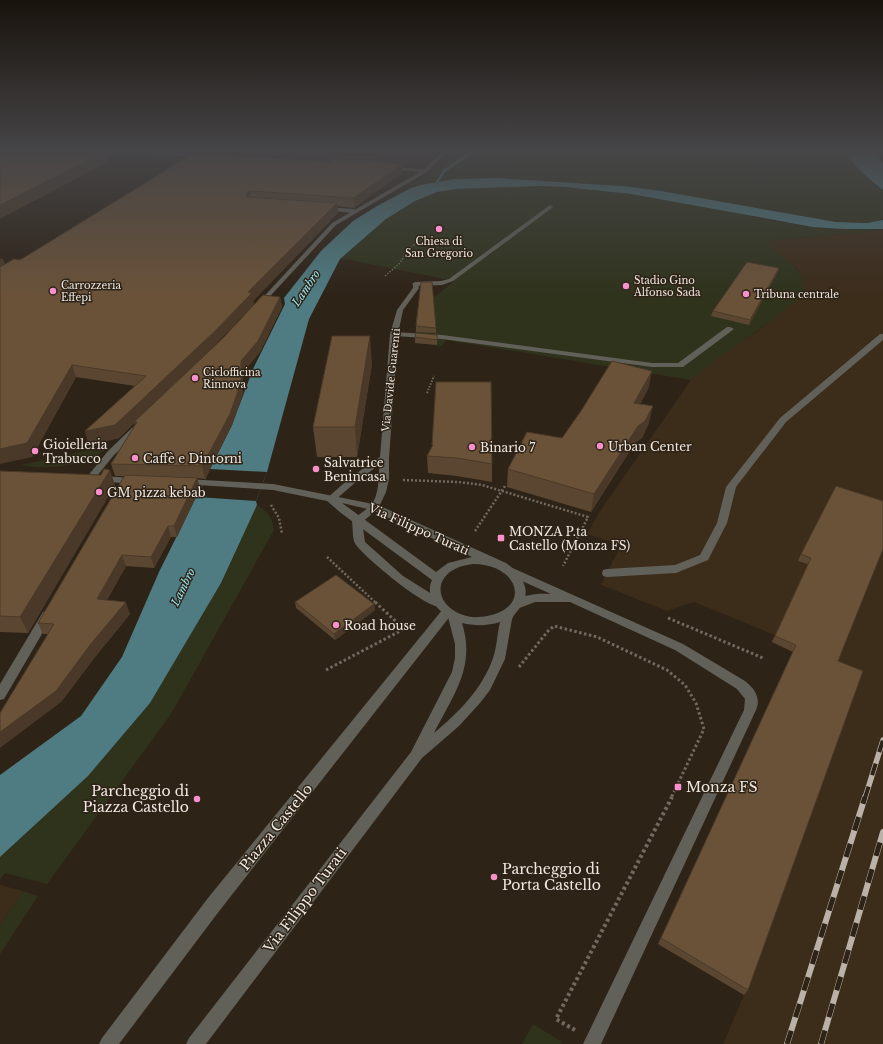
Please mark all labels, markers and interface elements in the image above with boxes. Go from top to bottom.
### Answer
marker: Chiesa di San Gregorio [434,224,444,234]
place label: Chiesa di San Gregorio [405,235,473,260]
water label: Lambro [288,267,323,309]
place label: Stadio Gino Alfonso Sada [633,274,701,299]
place label: Carrozzeria Effepi [61,279,122,304]
marker: Stadio Gino Alfonso Sada [621,281,631,291]
marker: Carrozzeria Effepi [48,286,58,296]
place label: Tribuna centrale [754,288,839,301]
marker: Tribuna centrale [741,289,751,299]
street label: Via Davide Guarenti [379,327,403,433]
place label: Ciclofficina Rinnova [203,366,261,391]
marker: Ciclofficina Rinnova [190,373,200,383]
place label: Gioielleria Trabucco [43,437,108,466]
place label: Urban Center [608,439,692,454]
place label: Binario 7 [480,440,536,455]
marker: Urban Center [595,441,605,451]
marker: Binario 7 [467,442,477,452]
marker: Gioielleria Trabucco [30,446,40,456]
place label: Caffè e Dintorni [143,451,242,466]
marker: Caffè e Dintorni [130,453,140,463]
place label: Salvatrice Benincasa [324,455,386,484]
marker: Salvatrice Benincasa [311,464,321,474]
place label: GM pizza kebab [107,485,206,500]
marker: GM pizza kebab [94,487,104,497]
street label: Via Filippo Turati [365,500,472,558]
place label: MONZA P.ta Castello (Monza FS) [509,524,630,553]
marker: MONZA P.ta Castello (Monza FS) [496,533,506,543]
water label: Lambro [167,566,198,609]
place label: Road house [344,618,416,633]
marker: Road house [331,620,341,630]
place label: Monza FS [686,778,758,796]
street label: Piazza Castello [236,780,316,874]
place label: Parcheggio di Piazza Castello [83,782,189,816]
marker: Monza FS [673,782,683,792]
marker: Parcheggio di Piazza Castello [192,794,202,804]
street label: Via Filippo Turati [259,844,350,957]
place label: Parcheggio di Porta Castello [502,860,601,894]
marker: Parcheggio di Porta Castello [489,872,499,882]

